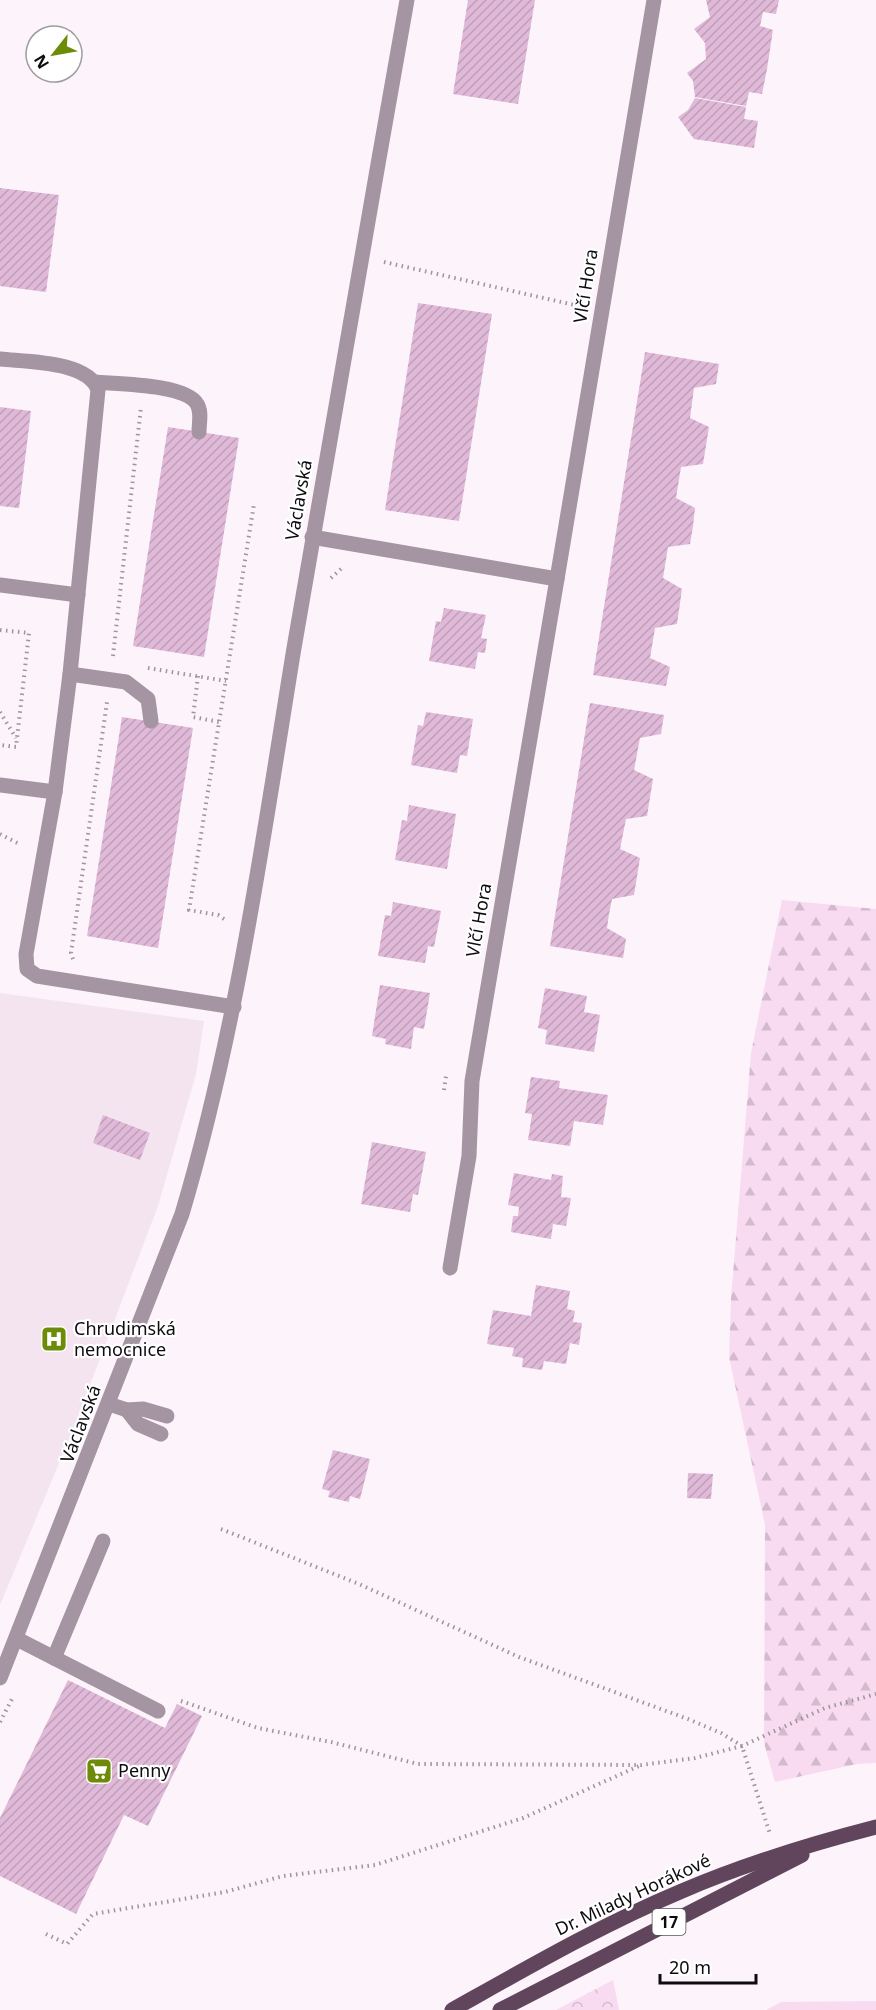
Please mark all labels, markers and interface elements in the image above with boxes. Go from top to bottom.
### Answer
north arrow [24,24,84,84]
text: N [28,50,54,73]
street label: Vlčí Hora [567,247,603,325]
street label: Václavská [279,458,317,542]
street label: Vlčí Hora [460,881,496,959]
place label: Chrudimská nemocnice [74,1316,176,1361]
hospital icon: Chrudimská nemocnice [39,1324,69,1354]
street label: Václavská [54,1381,106,1466]
supermarket icon: Penny [84,1756,114,1786]
place label: Penny [118,1758,171,1782]
street label: Dr. Milady Horákové [551,1848,714,1941]
road number: 17 [652,1909,686,1935]
scale bar [660,1947,756,1985]
text: 20 m [669,1955,711,1979]

